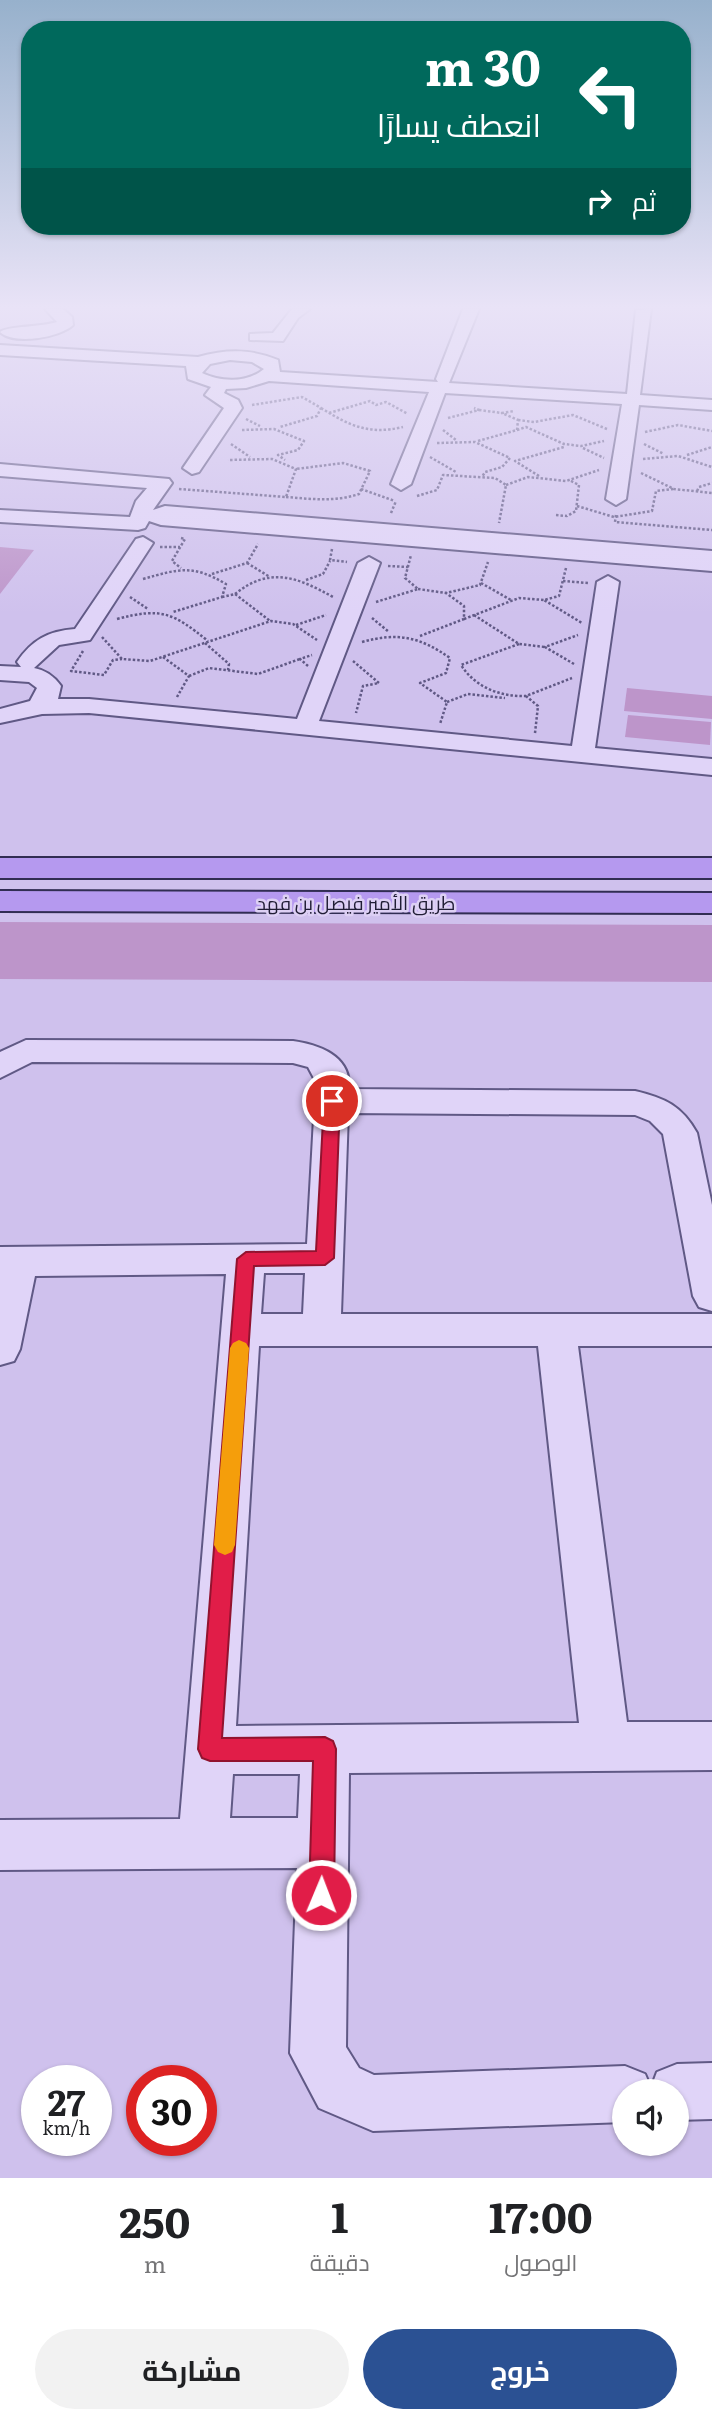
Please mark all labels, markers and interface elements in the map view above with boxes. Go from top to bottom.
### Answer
text: 30 m [425,28,541,101]
icon: left [565,49,656,140]
text: انعطف يسارًا [377,99,541,147]
text: ثم [632,180,656,219]
icon: right [580,182,618,220]
street label: طريق الأمير فيصل بن فهد [257,888,455,916]
pin [302,1071,362,1131]
icon: arrive [313,1082,351,1120]
position arrow [284,1858,358,1932]
speed limit sign: 30 [126,2065,217,2156]
text: 27 [48,2075,85,2127]
map controls [612,2079,689,2156]
button: sound [612,2079,689,2156]
text: km/h [43,2114,90,2141]
text: 1 [331,2184,348,2246]
text: 17:00 [489,2184,593,2246]
text: 250 [119,2189,190,2251]
text: دقيقة [310,2244,370,2278]
text: الوصول [504,2244,577,2278]
text: m [144,2246,166,2280]
button: مشاركة [35,2329,349,2409]
button: خروج [363,2329,677,2409]

